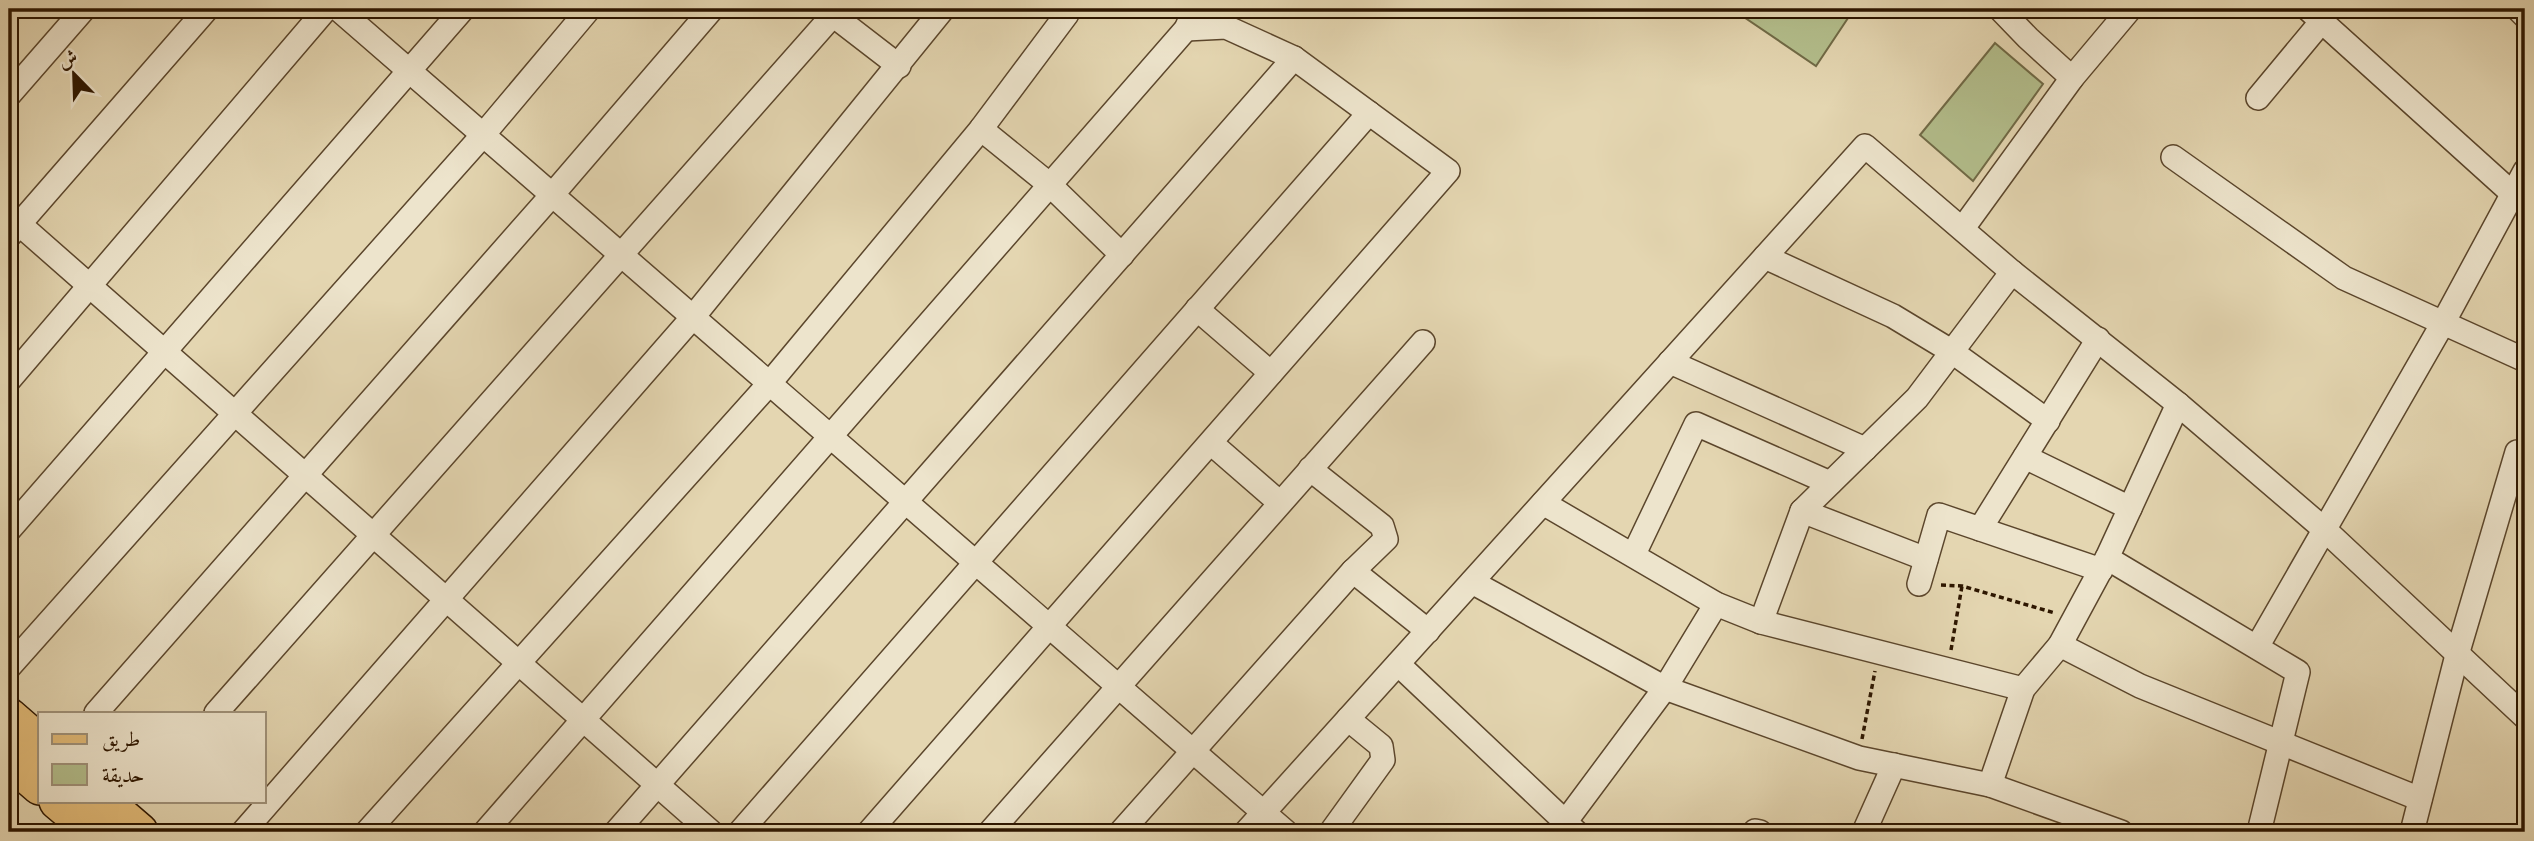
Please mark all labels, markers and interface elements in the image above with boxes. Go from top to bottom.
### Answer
north arrow [38,38,108,108]
text: ش [54,45,81,73]
legend [38,712,266,802]
text: طريق [102,726,140,752]
text: حديقة [102,762,145,788]

